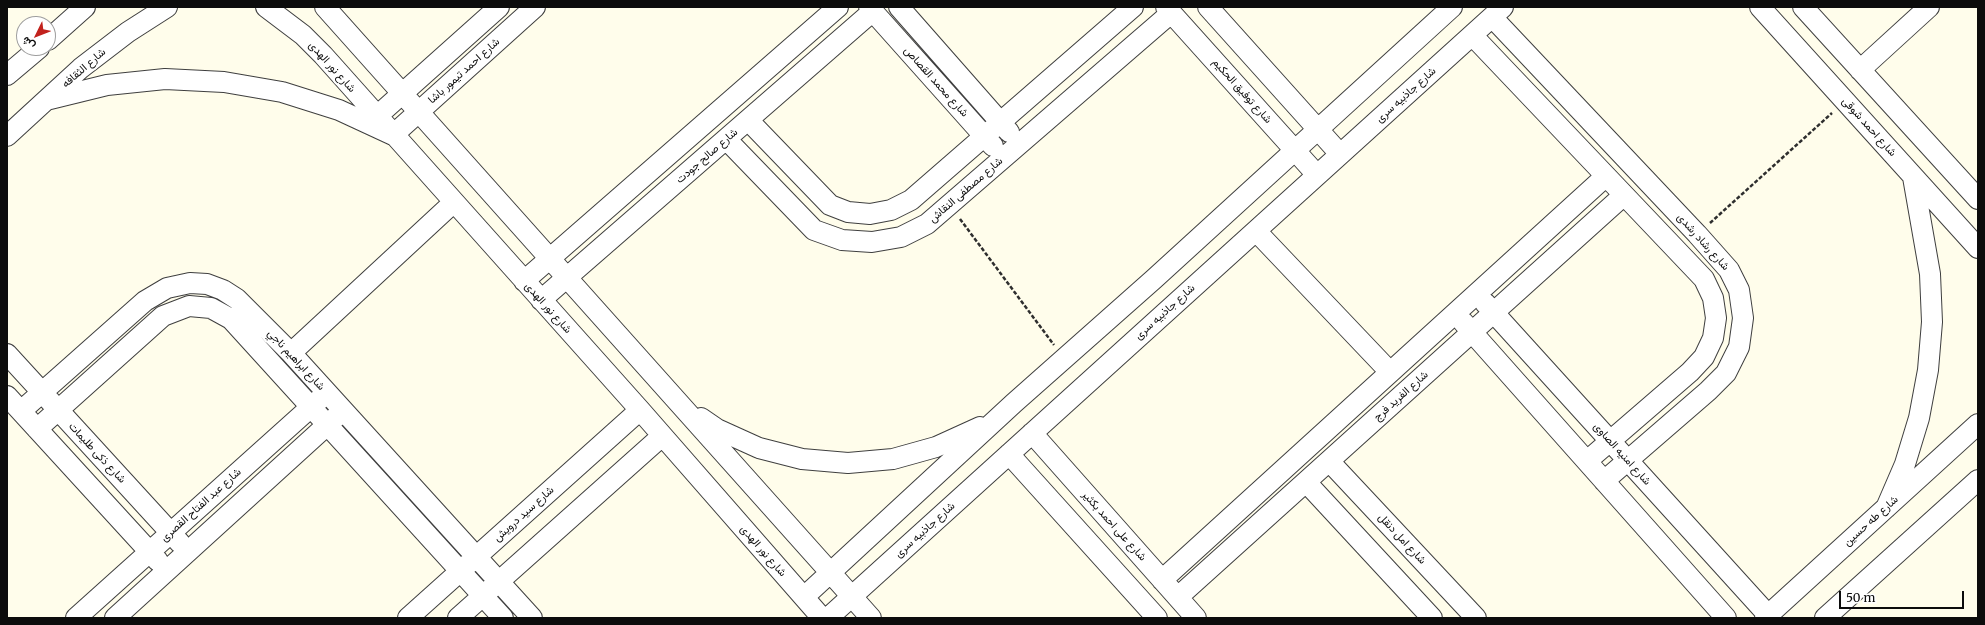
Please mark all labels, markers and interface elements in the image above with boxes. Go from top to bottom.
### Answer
north arrow [16,16,56,56]
text: ش [18,34,38,53]
street label: شارع احمد تيمور باشا [425,35,503,107]
street label: شارع نور الهدى [306,39,358,95]
street label: شارع محمد القصاص [901,44,971,120]
street label: شارع الثقافه [59,45,109,91]
street label: شارع توفيق الحكيم [1209,56,1275,126]
street label: شارع جاذبيه سرى [1373,65,1439,125]
street label: شارع احمد شوقى [1839,95,1899,159]
street label: شارع صالح جودت [674,126,740,186]
street label: شارع مصطفى النقاش [926,154,1006,226]
street label: شارع رشاد رشدى [1674,211,1732,273]
street label: شارع نور الهدى [522,280,574,336]
street label: شارع جاذبيه سرى [1132,282,1198,342]
street label: شارع ابراهيم ناجي [264,327,328,393]
street label: شارع الفريد فرج [1371,368,1431,424]
street label: شارع ذكى طليمات [66,420,128,486]
street label: شارع امنيه الصاوى [1590,420,1654,488]
street label: شارع عبد الفتاح القصرى [158,465,244,545]
street label: شارع سيد درويش [491,483,557,545]
street label: شارع على احمد بكثير [1079,488,1149,564]
street label: شارع طه حسين [1841,493,1901,549]
street label: شارع جاذبيه سرى [892,500,958,560]
street label: شارع امل دنقل [1375,511,1429,567]
street label: شارع نور الهدى [737,523,789,579]
scale bar [1841,583,1966,609]
text: 50 m [1846,590,1875,605]

